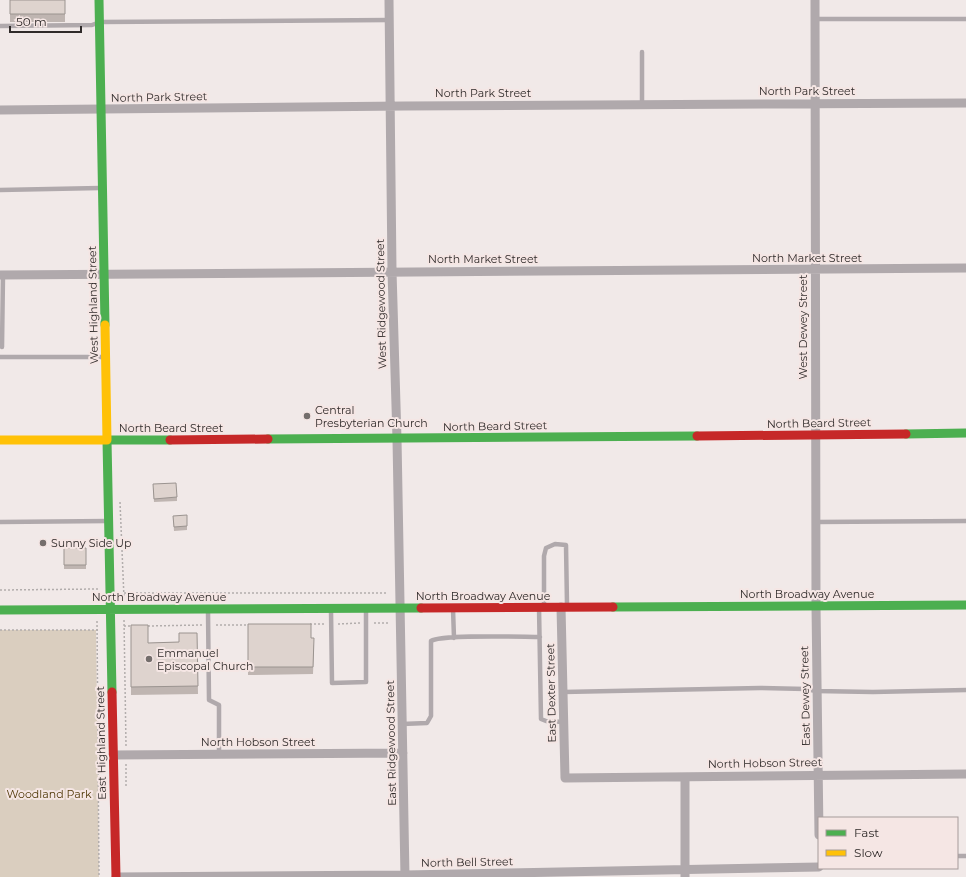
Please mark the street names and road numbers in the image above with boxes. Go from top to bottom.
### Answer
street label: North Park Street [759,84,856,98]
street label: North Park Street [435,86,532,100]
street label: North Park Street [111,89,208,105]
street label: West Ridgewood Street [373,238,389,369]
street label: West Highland Street [85,245,101,364]
street label: North Market Street [752,251,863,265]
street label: North Market Street [428,252,539,266]
street label: West Dewey Street [796,274,810,379]
street label: North Beard Street [767,415,872,431]
street label: North Beard Street [443,418,548,434]
street label: North Beard Street [119,421,224,435]
street label: North Broadway Avenue [740,587,875,601]
street label: North Broadway Avenue [416,589,551,603]
street label: North Broadway Avenue [92,590,227,604]
street label: East Dexter Street [543,643,559,743]
street label: East Dewey Street [797,645,813,746]
street label: East Ridgewood Street [383,679,399,806]
street label: East Highland Street [93,685,109,800]
street label: North Hobson Street [201,735,316,749]
street label: North Hobson Street [708,755,823,771]
street label: North Bell Street [421,854,514,870]

